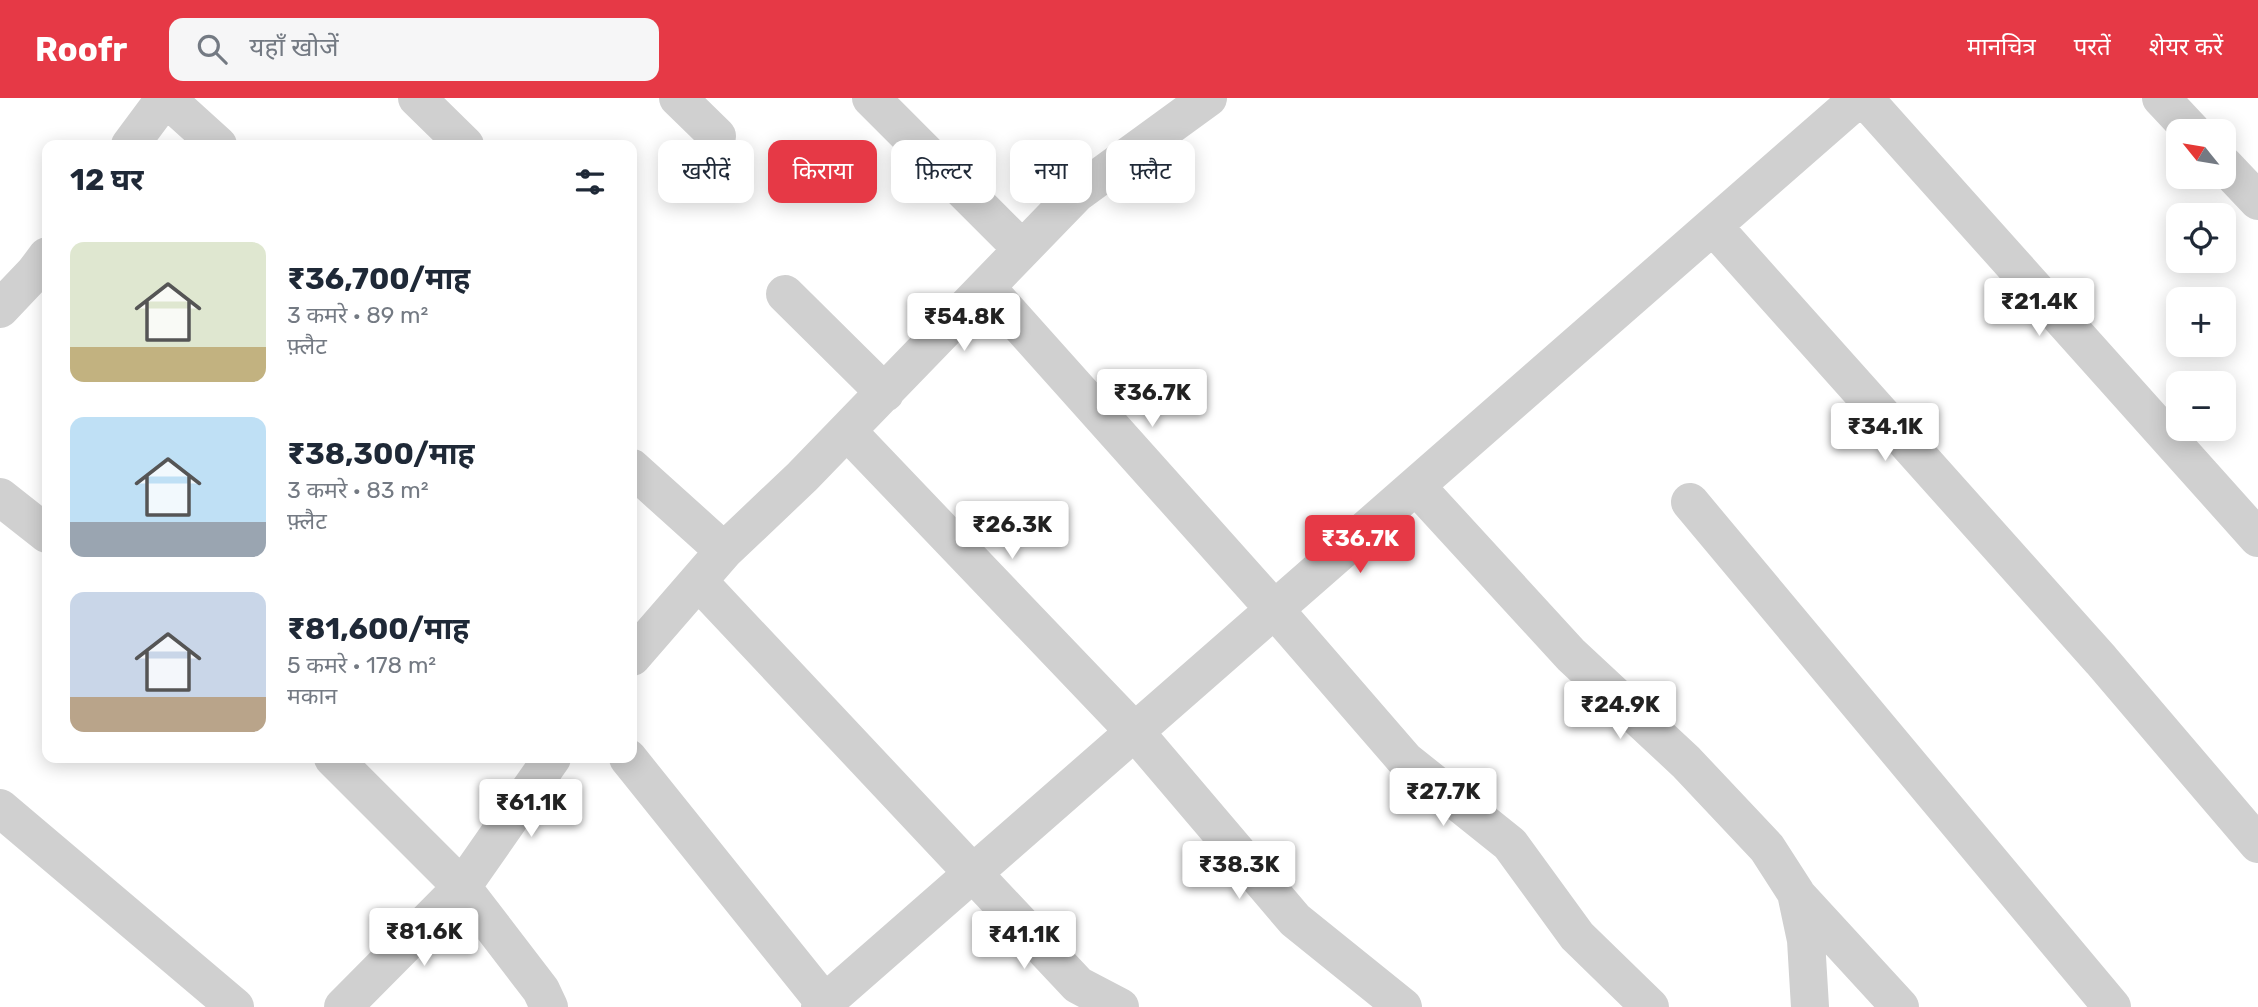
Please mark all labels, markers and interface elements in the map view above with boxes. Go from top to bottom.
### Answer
search box [169,18,659,81]
text: Roofr [35,30,127,69]
icon: search [193,30,231,68]
text: यहाँ खोजें [249,32,339,63]
text: मानचित्र [1967,33,2036,61]
text: परतें [2074,33,2111,61]
text: शेयर करें [2149,33,2223,61]
north arrow [2166,119,2236,189]
map controls [2166,119,2236,441]
chip: खरीदें [658,140,754,203]
chip: किराया [768,140,877,203]
chip: फ़िल्टर [891,140,996,203]
chip: नया [1010,140,1092,203]
chip: फ़्लैट [1106,140,1195,203]
text: 12 घर [70,162,143,198]
icon: filters [571,163,609,201]
button: locate [2166,203,2236,273]
text: ₹36,700/माह [287,261,470,297]
icon: home [126,270,210,354]
pin: ₹21.4K [1982,278,2096,338]
text: ₹21.4K [2000,287,2078,315]
button: + [2166,287,2236,357]
pin: ₹54.8K [907,294,1021,353]
text: 3 कमरे · 89 m² [287,301,428,329]
text: ₹54.8K [923,302,1005,330]
text: फ़्लैट [287,332,327,360]
pin: ₹36.7K [1095,370,1209,429]
button: − [2166,371,2236,441]
text: ₹36.7K [1113,378,1191,406]
pin: ₹34.1K [1828,404,1942,463]
text: ₹34.1K [1847,412,1923,440]
text: ₹38,300/माह [287,436,474,472]
icon: home [126,445,210,529]
text: 3 कमरे · 83 m² [287,476,429,504]
pin: ₹26.3K [955,502,1069,561]
text: फ़्लैट [287,507,327,535]
text: ₹26.3K [972,510,1052,538]
pin: ₹36.7K [1303,516,1417,575]
text: ₹36.7K [1321,524,1399,552]
text: ₹81,600/माह [287,611,469,647]
icon: home [126,620,210,704]
text: 5 कमरे · 178 m² [287,651,436,679]
text: मकान [287,682,337,710]
pin: ₹24.9K [1563,682,1677,741]
text: ₹24.9K [1580,690,1660,718]
pin: ₹27.7K [1386,768,1500,828]
text: ₹27.7K [1406,777,1480,805]
pin: ₹61.1K [474,780,588,839]
text: ₹61.1K [495,788,567,816]
pin: ₹38.3K [1182,842,1296,901]
text: ₹38.3K [1198,850,1280,878]
pin: ₹81.6K [367,908,481,968]
pin: ₹41.1K [967,912,1081,971]
text: ₹81.6K [385,917,463,945]
text: ₹41.1K [988,920,1060,948]

